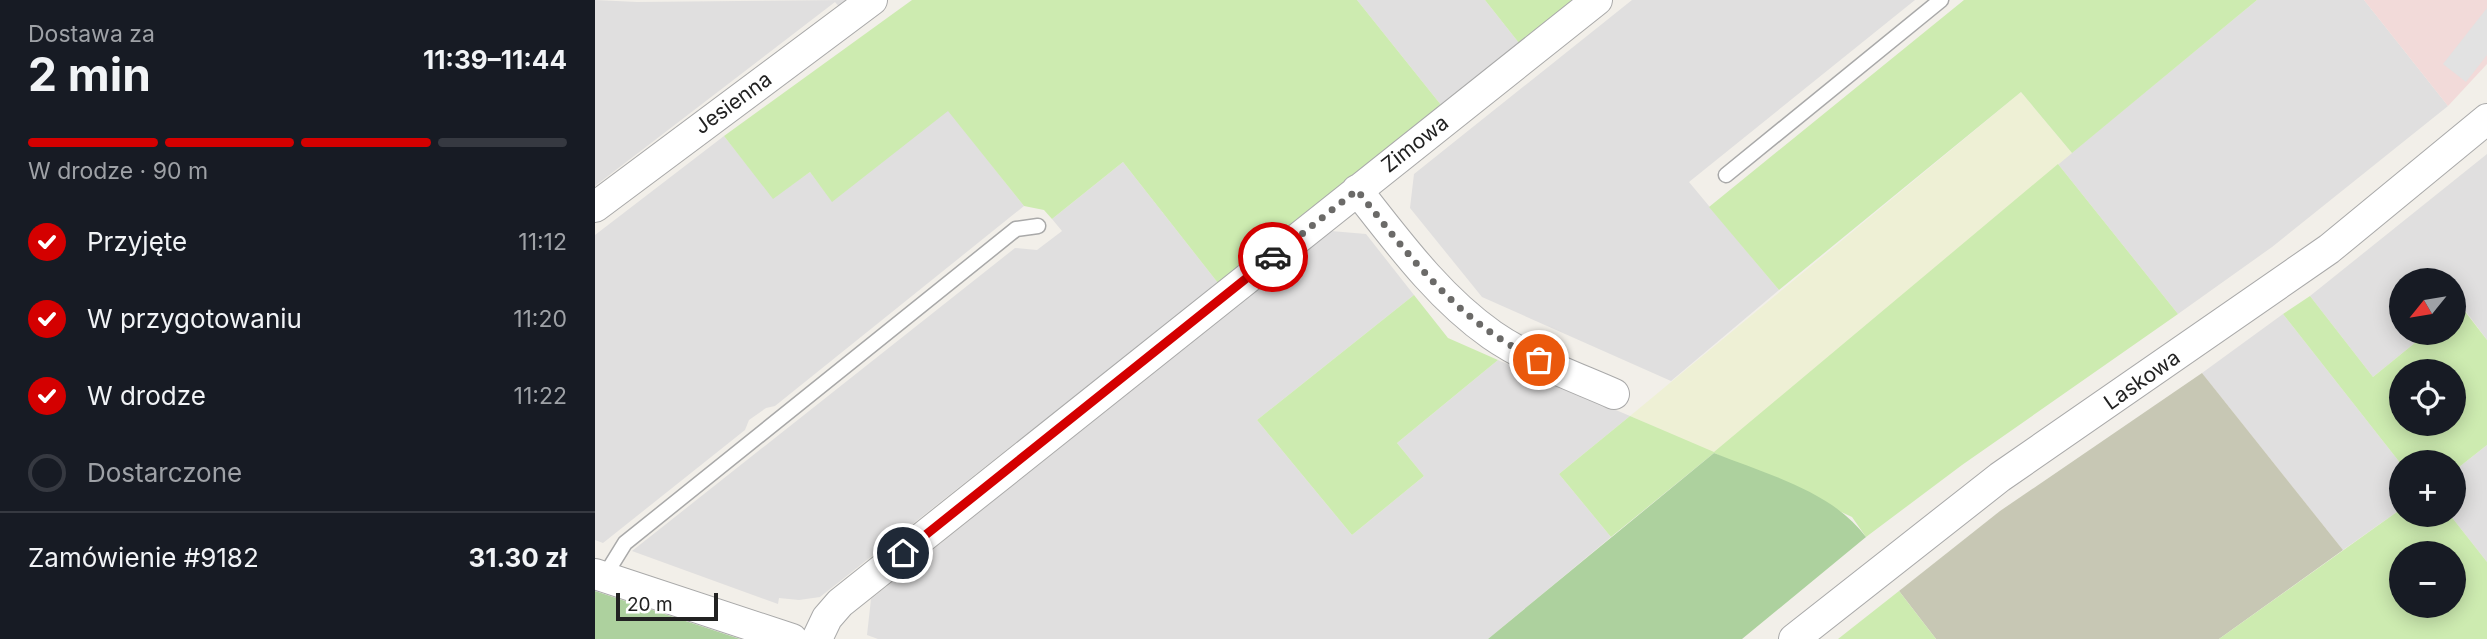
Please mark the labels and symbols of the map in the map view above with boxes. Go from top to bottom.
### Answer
street label: Jesienna [689,66,776,139]
street label: Zimowa [1376,110,1453,177]
courier [1238,222,1308,292]
north arrow [2389,268,2466,345]
pin [1509,330,1569,390]
street label: Laskowa [2099,344,2185,415]
pin [873,523,933,583]
scale bar [616,590,717,622]

